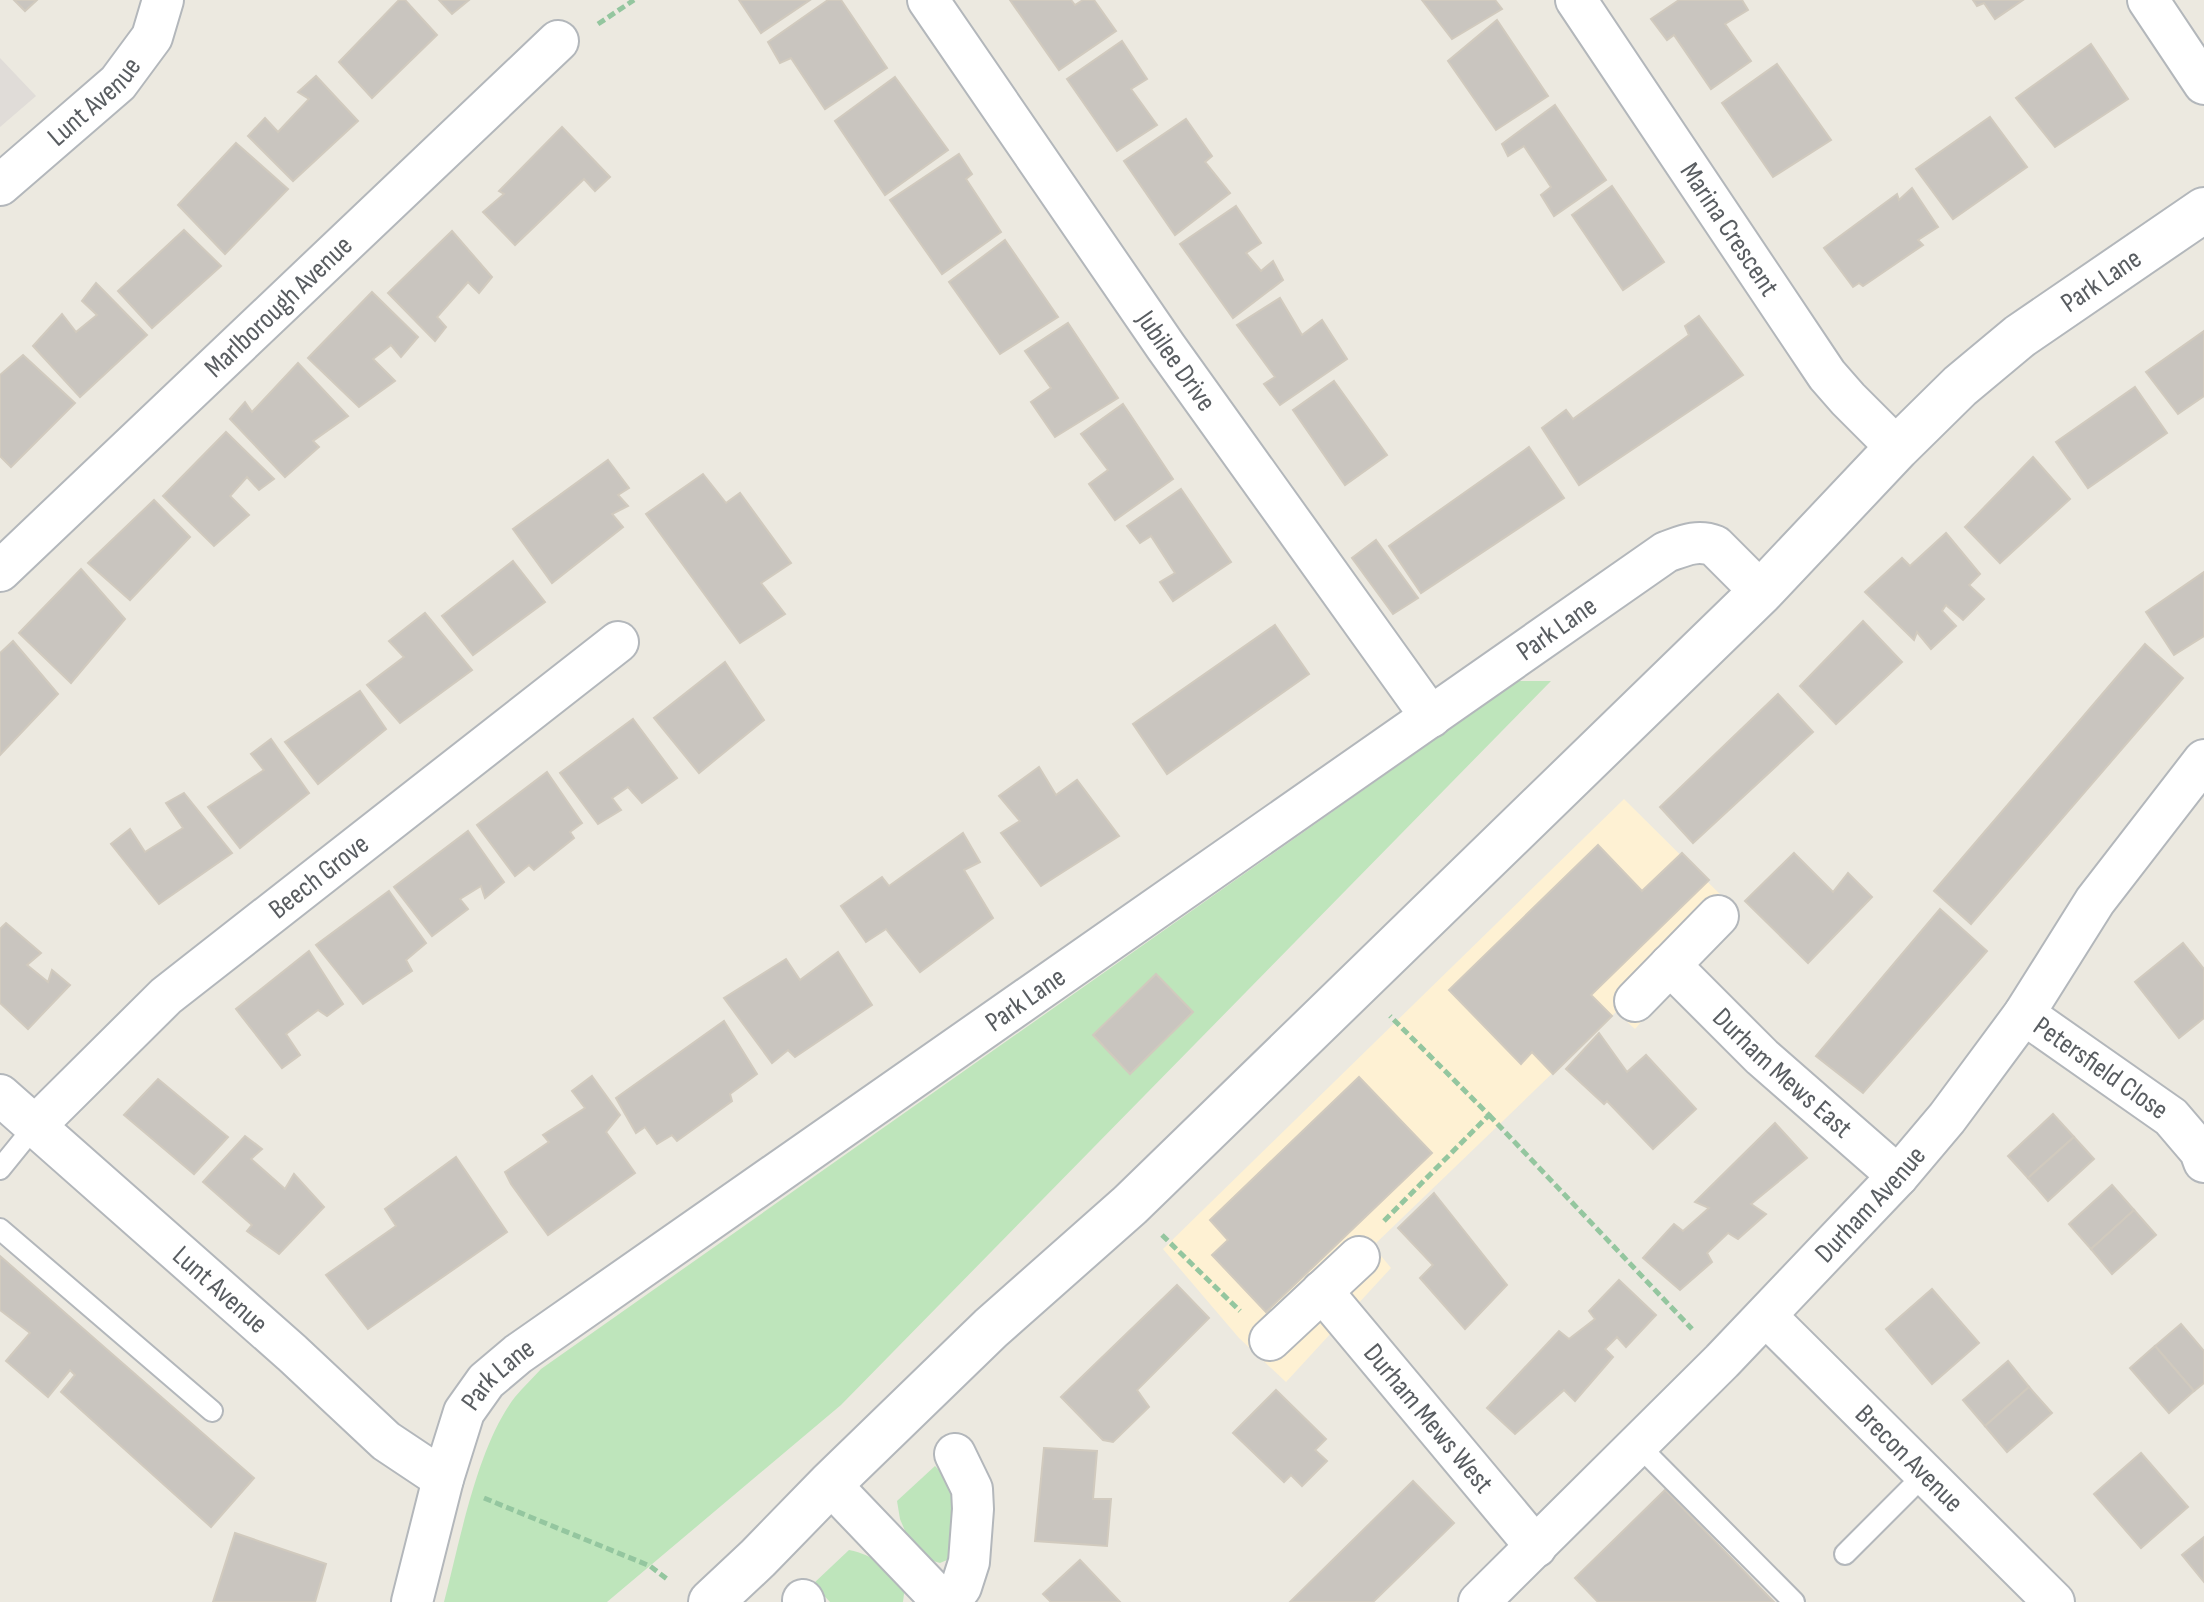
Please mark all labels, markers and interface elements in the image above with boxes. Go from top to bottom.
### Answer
street label: Lunt Avenue [41,51,148,153]
street label: Marina Crescent [1673,156,1786,302]
street label: Marlborough Avenue [198,229,359,384]
street label: Park Lane [2055,241,2147,319]
street label: Jubilee Drive [1129,303,1223,418]
street label: Park Lane [1510,589,1603,668]
street label: Beech Grove [262,827,375,926]
street label: Park Lane [979,960,1072,1039]
street label: Durham Mews East [1706,1001,1859,1145]
street label: Petersfield Close [2027,1009,2175,1126]
street label: Durham Avenue [1808,1139,1933,1269]
street label: Lunt Avenue [166,1239,275,1340]
street label: Park Lane [454,1331,541,1417]
street label: Durham Mews West [1357,1337,1500,1500]
street label: Brecon Avenue [1848,1398,1970,1519]

